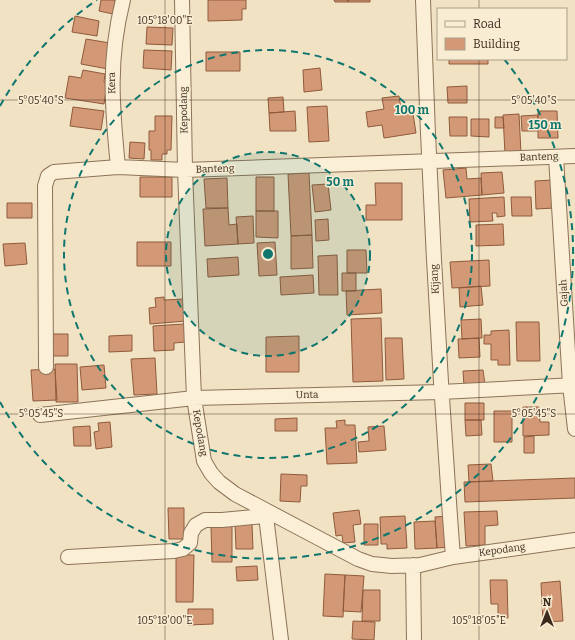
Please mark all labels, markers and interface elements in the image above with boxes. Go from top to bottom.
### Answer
legend [437,8,567,60]
text: 105°18'00"E [137,15,193,27]
text: Road [473,17,501,31]
text: Building [473,37,520,51]
street label: Kera [106,72,118,94]
street label: Kepodang [178,86,190,134]
text: 5°05'40"S [18,95,64,107]
text: 5°05'40"S [511,95,557,107]
text: 100 m [395,103,430,117]
text: 150 m [529,118,562,132]
street label: Banteng [519,150,559,164]
street label: Banteng [195,162,235,176]
text: 50 m [326,175,354,189]
centre of rings [261,247,275,261]
street label: Kijang [428,263,442,294]
street label: Gajah [557,278,571,307]
street label: Unta [295,389,319,401]
text: 5°05'45"S [19,408,63,420]
text: 5°05'45"S [512,408,556,420]
street label: Kepodang [190,409,210,458]
street label: Kepodang [478,541,527,559]
north arrow [527,592,567,632]
text: N [543,596,552,609]
text: 105°18'00"E [137,615,193,627]
text: 105°18'05"E [452,615,506,627]

